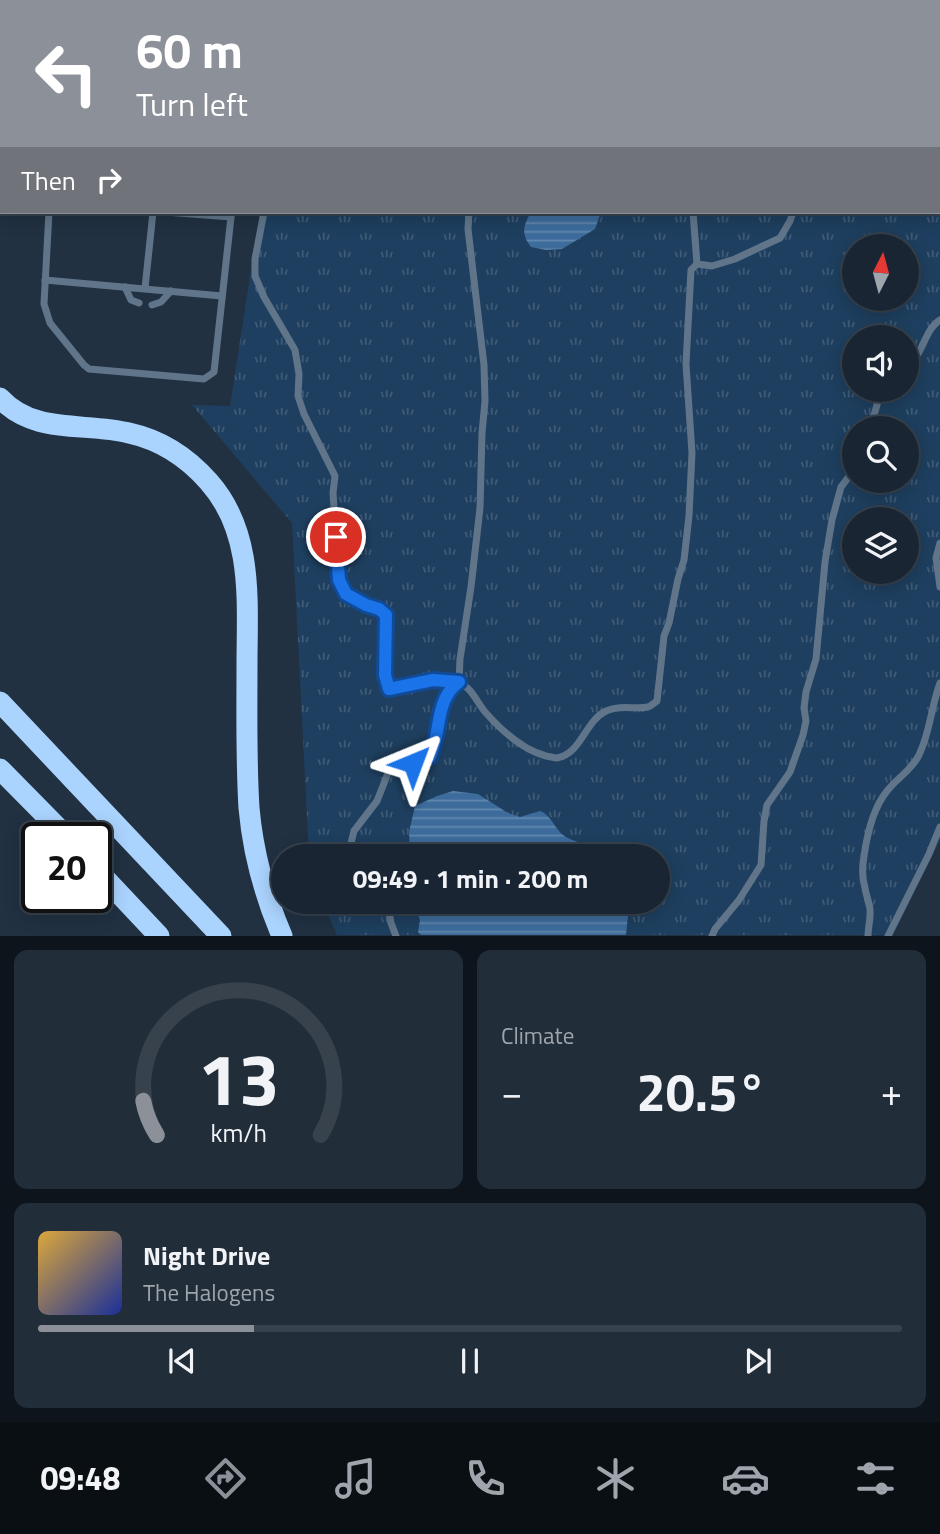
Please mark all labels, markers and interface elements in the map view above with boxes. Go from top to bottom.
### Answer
text: 60 m [136,12,243,87]
icon: left [21,28,112,119]
text: Turn left [136,80,248,128]
text: Then [21,161,76,200]
icon: right [90,161,128,199]
north arrow [842,234,919,312]
map controls [842,234,919,584]
button: sound [842,325,919,402]
button: search [842,416,919,493]
pin [306,507,366,567]
button: layers [842,507,919,584]
icon: arrive [317,518,355,556]
position arrow [376,726,450,800]
speed limit sign: 20 [21,822,112,913]
text: 09:49 · 1 min · 200 m [353,859,588,898]
text: Climate [501,1018,574,1053]
text: 13 [198,1024,279,1134]
text: 20.5° [637,1052,766,1131]
text: − [501,1063,522,1121]
text: + [881,1063,902,1121]
text: km/h [210,1114,267,1152]
text: Night Drive [143,1236,270,1275]
text: The Halogens [143,1275,275,1310]
icon: previous [163,1342,201,1380]
icon: pause [451,1342,489,1380]
icon: next [739,1342,777,1380]
text: 09:48 [40,1454,120,1502]
icon: directions [201,1454,250,1503]
icon: music [331,1454,380,1503]
icon: phone [461,1454,510,1503]
icon: climate [591,1454,640,1503]
icon: car [721,1454,770,1503]
icon: filters [851,1454,900,1503]

